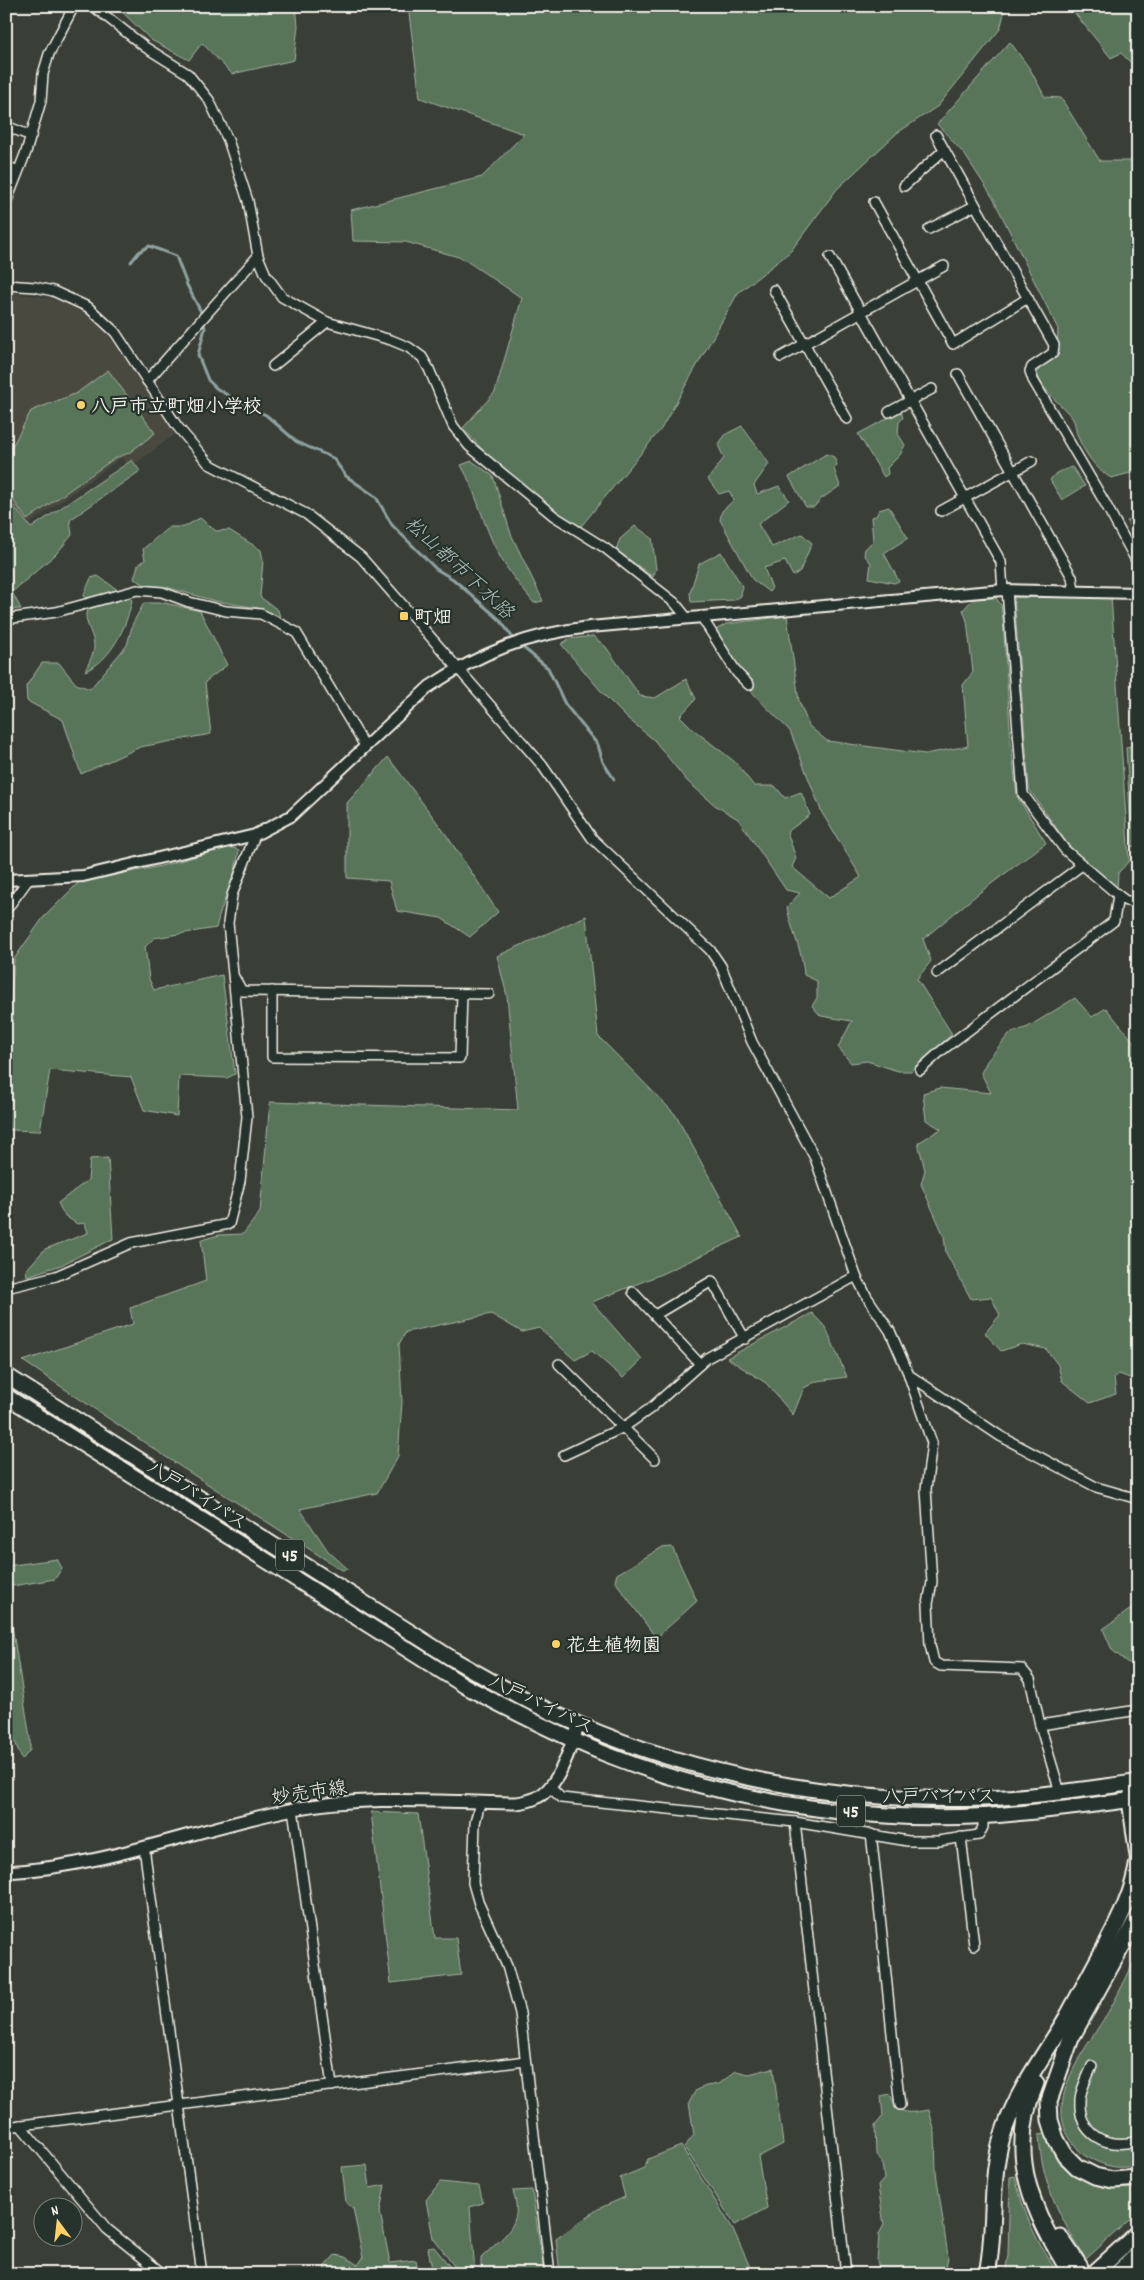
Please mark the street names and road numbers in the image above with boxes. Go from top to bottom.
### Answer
street label: 八戸バイパス [141,1455,251,1539]
road number: 45 [276,1540,304,1570]
street label: 八戸バイパス [483,1669,597,1743]
street label: 妙売市線 [270,1776,349,1813]
street label: 八戸バイパス [882,1785,996,1812]
road number: 45 [837,1795,865,1826]

